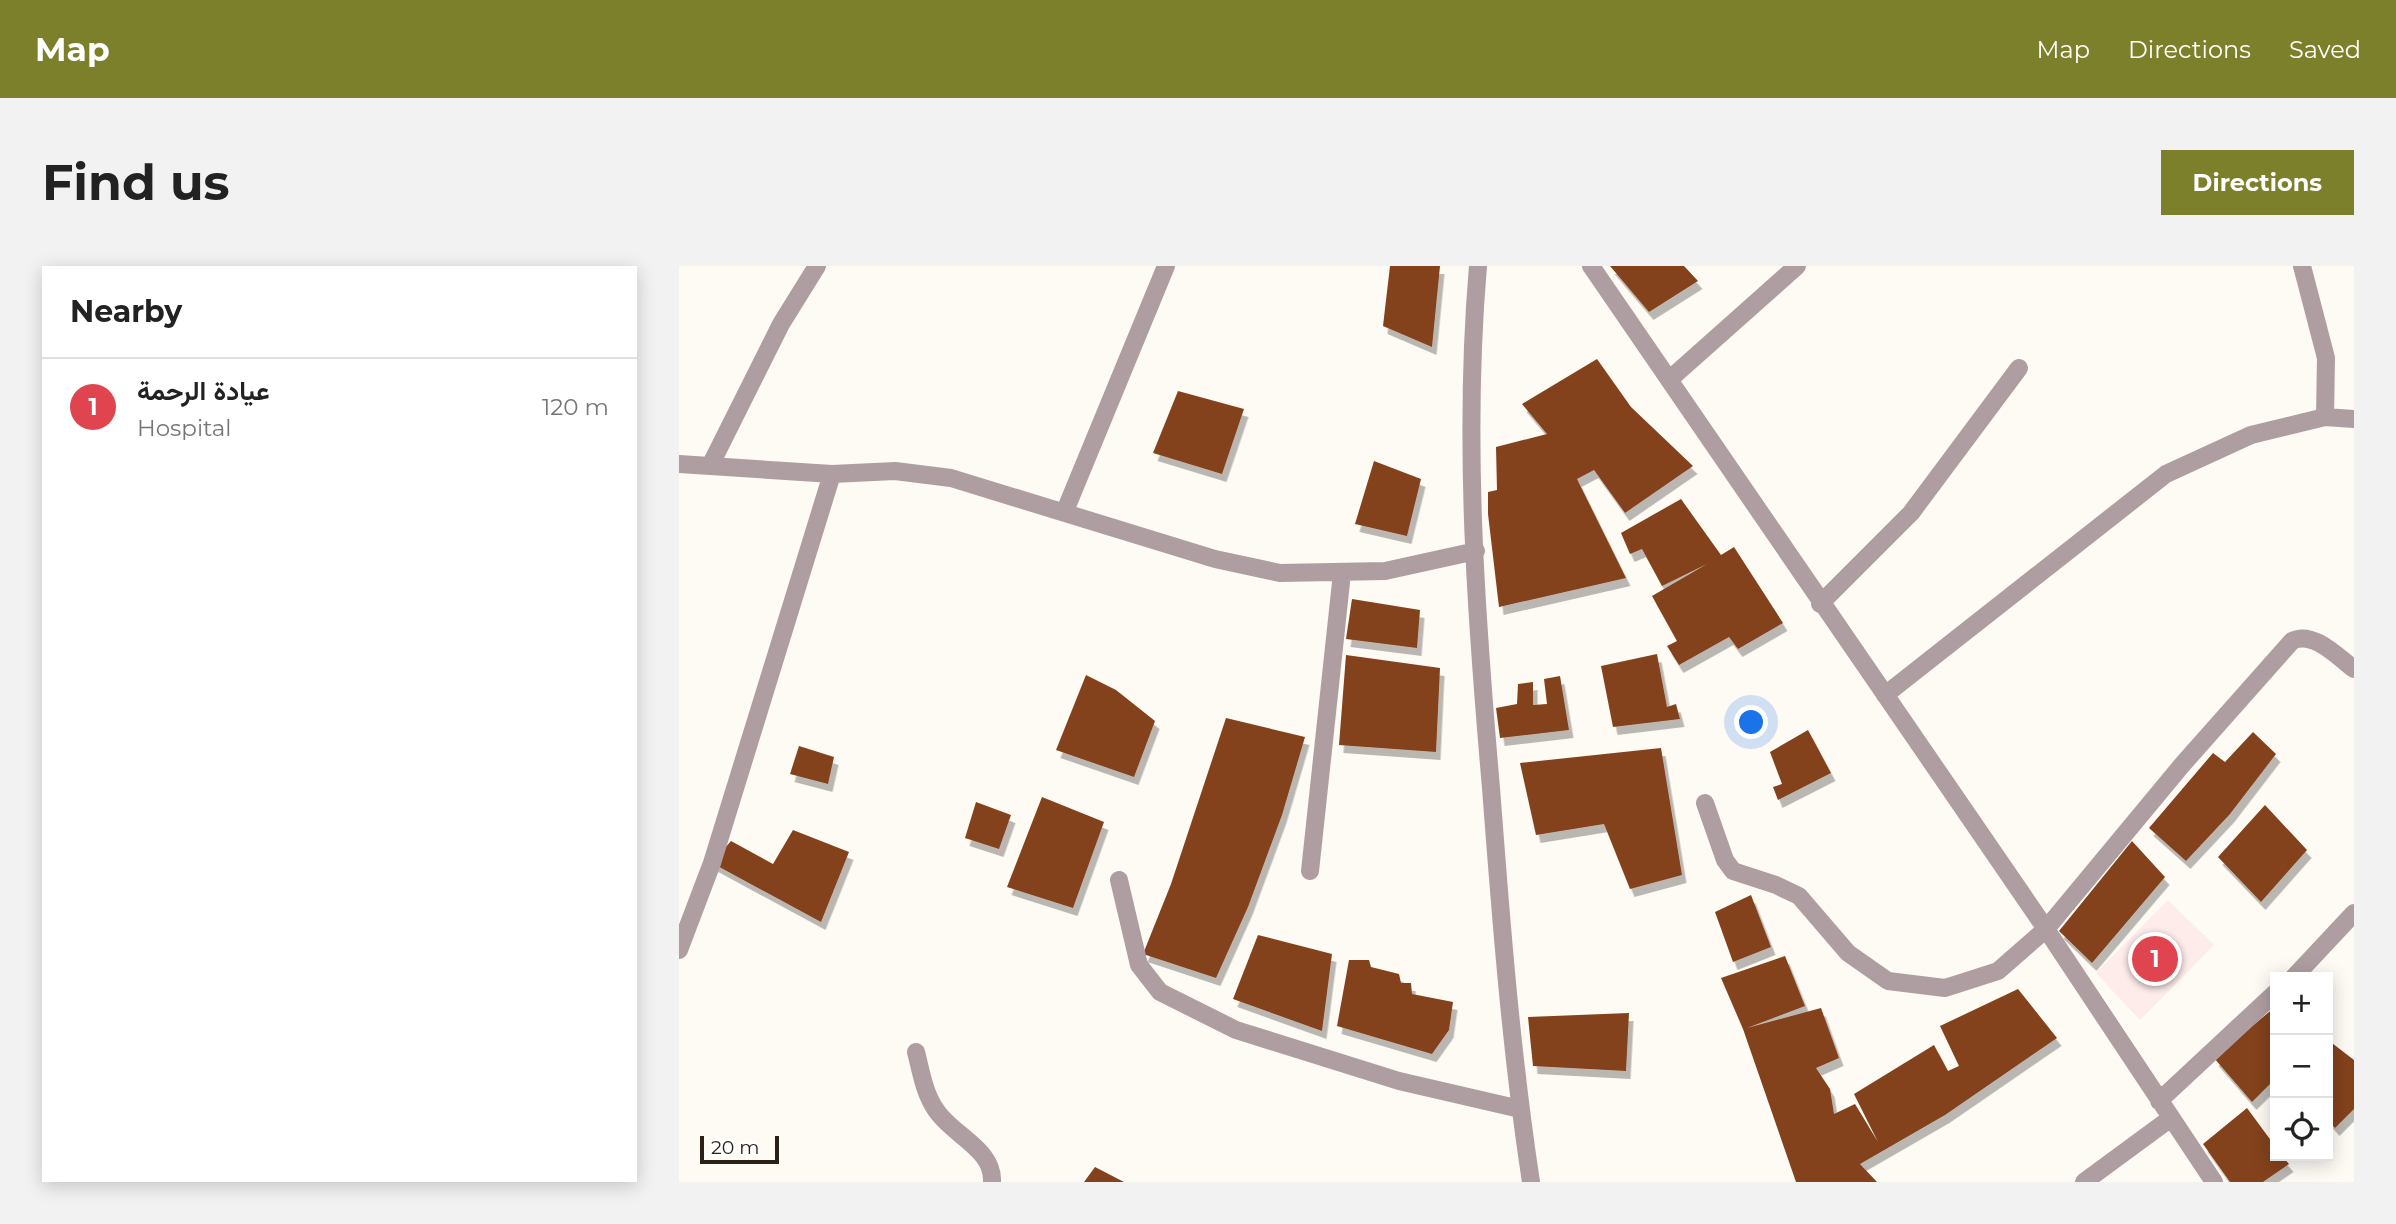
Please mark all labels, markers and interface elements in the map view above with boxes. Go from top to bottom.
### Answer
text: Map [35,29,110,69]
text: Map [2037,35,2090,64]
text: Directions [2128,35,2251,64]
text: Saved [2289,35,2361,64]
button: Directions [2161,150,2354,215]
text: Find us [42,153,230,212]
text: Nearby [70,293,182,330]
text: عيادة الرحمة [137,375,270,407]
text: 1 [88,393,98,421]
text: 120 m [542,393,609,421]
text: Hospital [137,414,232,442]
your location [1734,705,1768,739]
pin: 1 [2132,933,2178,985]
map controls [2270,972,2333,1161]
button: + [2270,972,2333,1035]
button: − [2270,1035,2333,1098]
button: locate [2270,1098,2333,1161]
scale bar [700,1133,779,1165]
text: 20 m [711,1136,759,1159]

